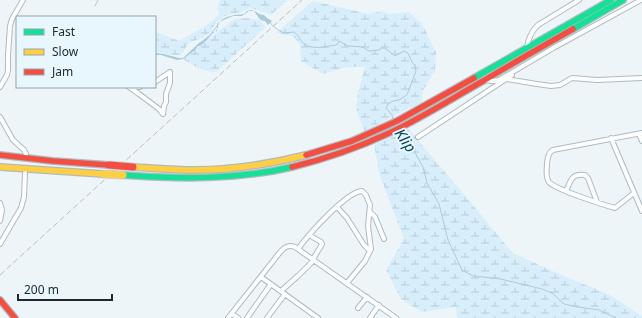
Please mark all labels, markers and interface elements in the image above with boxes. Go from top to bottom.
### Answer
legend [16,16,156,88]
text: Fast [52,23,76,40]
text: Slow [52,43,79,60]
text: Jam [51,63,73,80]
water label: Klip [391,124,421,156]
scale bar [18,276,112,302]
text: 200 m [24,281,59,298]

